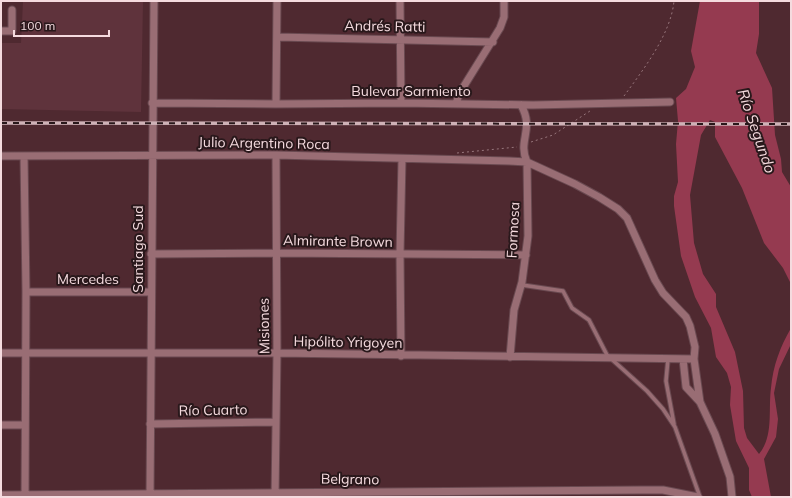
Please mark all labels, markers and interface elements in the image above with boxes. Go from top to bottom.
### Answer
scale bar [14,12,109,38]
street label: Andrés Ratti [344,16,426,36]
text: 100 m [20,18,55,33]
street label: Bulevar Sarmiento [351,82,471,100]
water label: Río Segundo [734,86,780,176]
street label: Julio Argentino Roca [198,133,330,153]
street label: Formosa [503,201,523,259]
street label: Santiago Sud [129,205,147,293]
street label: Almirante Brown [283,231,393,251]
street label: Mercedes [57,270,119,288]
street label: Misiones [255,298,273,354]
street label: Hipólito Yrigoyen [293,332,403,352]
street label: Río Cuarto [178,400,248,420]
street label: Belgrano [321,469,379,489]

